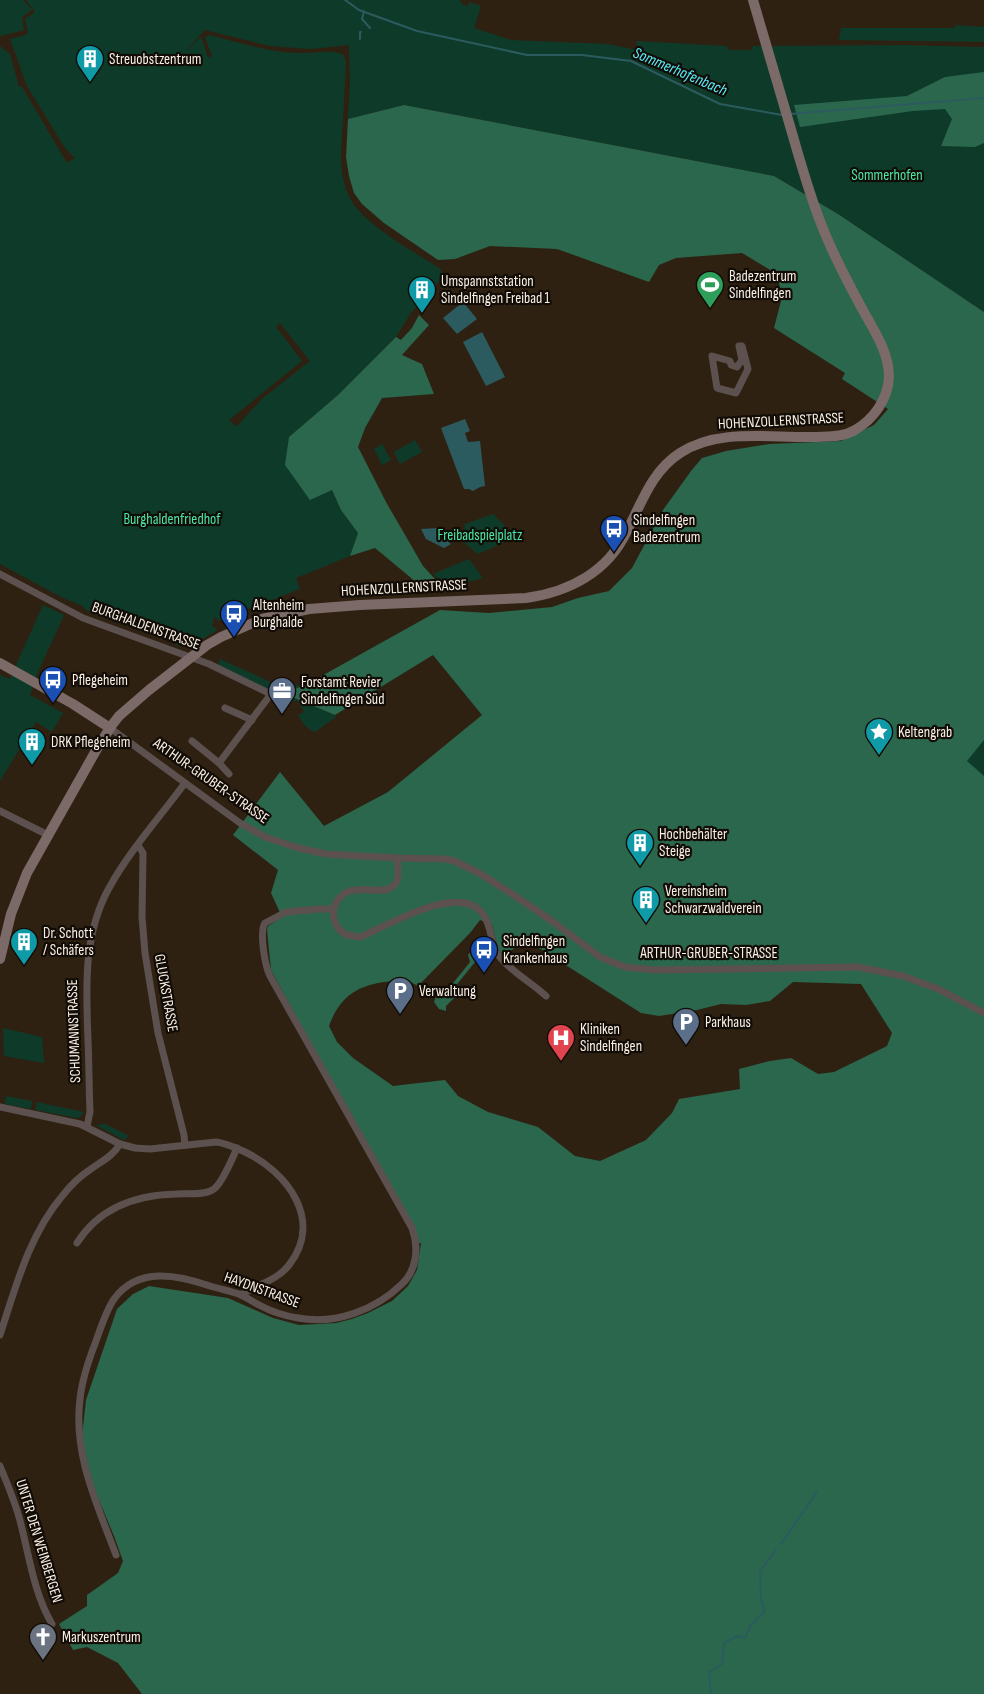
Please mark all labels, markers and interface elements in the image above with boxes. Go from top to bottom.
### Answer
building icon: Streuobstzentrum [75,44,105,83]
water label: Sommerhofenbach [630,44,730,100]
place label: Streuobstzentrum [109,50,201,69]
park label: Sommerhofen [851,166,923,185]
place label: Badezentrum Sindelfingen [729,267,796,303]
sports icon: Badezentrum Sindelfingen [695,270,725,309]
place label: Umspannststation Sindelfingen Freibad 1 [441,272,551,308]
building icon: Umspannststation Sindelfingen Freibad 1 [407,275,437,314]
street label: HOHENZOLLERNSTRASSE [718,408,844,434]
park label: Burghaldenfriedhof [123,510,221,529]
place label: Sindelfingen Badezentrum [633,511,700,547]
bus stop icon: Sindelfingen Badezentrum [599,514,629,553]
park label: Freibadspielplatz [438,526,523,545]
street label: HOHENZOLLERNSTRASSE [341,575,467,601]
place label: Altenheim Burghalde [252,596,304,632]
street label: BURGHALDENSTRASSE [89,598,203,654]
bus stop icon: Altenheim Burghalde [219,599,249,638]
bus stop icon: Pflegeheim [38,665,68,704]
place label: Pflegeheim [72,671,128,690]
place label: Forstamt Revier Sindelfingen Süd [301,673,384,709]
office icon: Forstamt Revier Sindelfingen Süd [267,676,297,715]
place icon: Keltengrab [864,717,894,756]
place label: Keltengrab [898,723,952,742]
building icon: DRK Pflegeheim [17,727,47,766]
place label: DRK Pflegeheim [51,733,130,752]
street label: ARTHUR-GRUBER-STRASSE [149,733,273,828]
place label: Hochbehälter Steige [659,825,728,861]
building icon: Hochbehälter Steige [625,828,655,867]
place label: Vereinsheim Schwarzwaldverein [665,882,762,918]
building icon: Vereinsheim Schwarzwaldverein [631,885,661,924]
place label: Dr. Schott / Schäfers [43,924,94,960]
building icon: Dr. Schott / Schäfers [9,927,39,966]
place label: Sindelfingen Krankenhaus [503,932,568,968]
bus stop icon: Sindelfingen Krankenhaus [469,935,499,974]
street label: ARTHUR-GRUBER-STRASSE [639,944,778,963]
street label: GLUCKSTRASSE [150,953,182,1033]
parking icon: Verwaltung [385,976,415,1015]
street label: SCHUMANNSTRASSE [63,979,85,1083]
place label: Verwaltung [419,982,476,1001]
parking icon: Parkhaus [671,1007,701,1046]
place label: Parkhaus [705,1013,751,1032]
place label: Kliniken Sindelfingen [580,1020,642,1056]
hospital icon: Kliniken Sindelfingen [546,1023,576,1062]
street label: HAYDNSTRASSE [222,1268,302,1312]
street label: UNTER DEN WEINBERGEN [11,1477,67,1605]
church icon: Markuszentrum [28,1622,58,1661]
place label: Markuszentrum [62,1628,141,1647]

